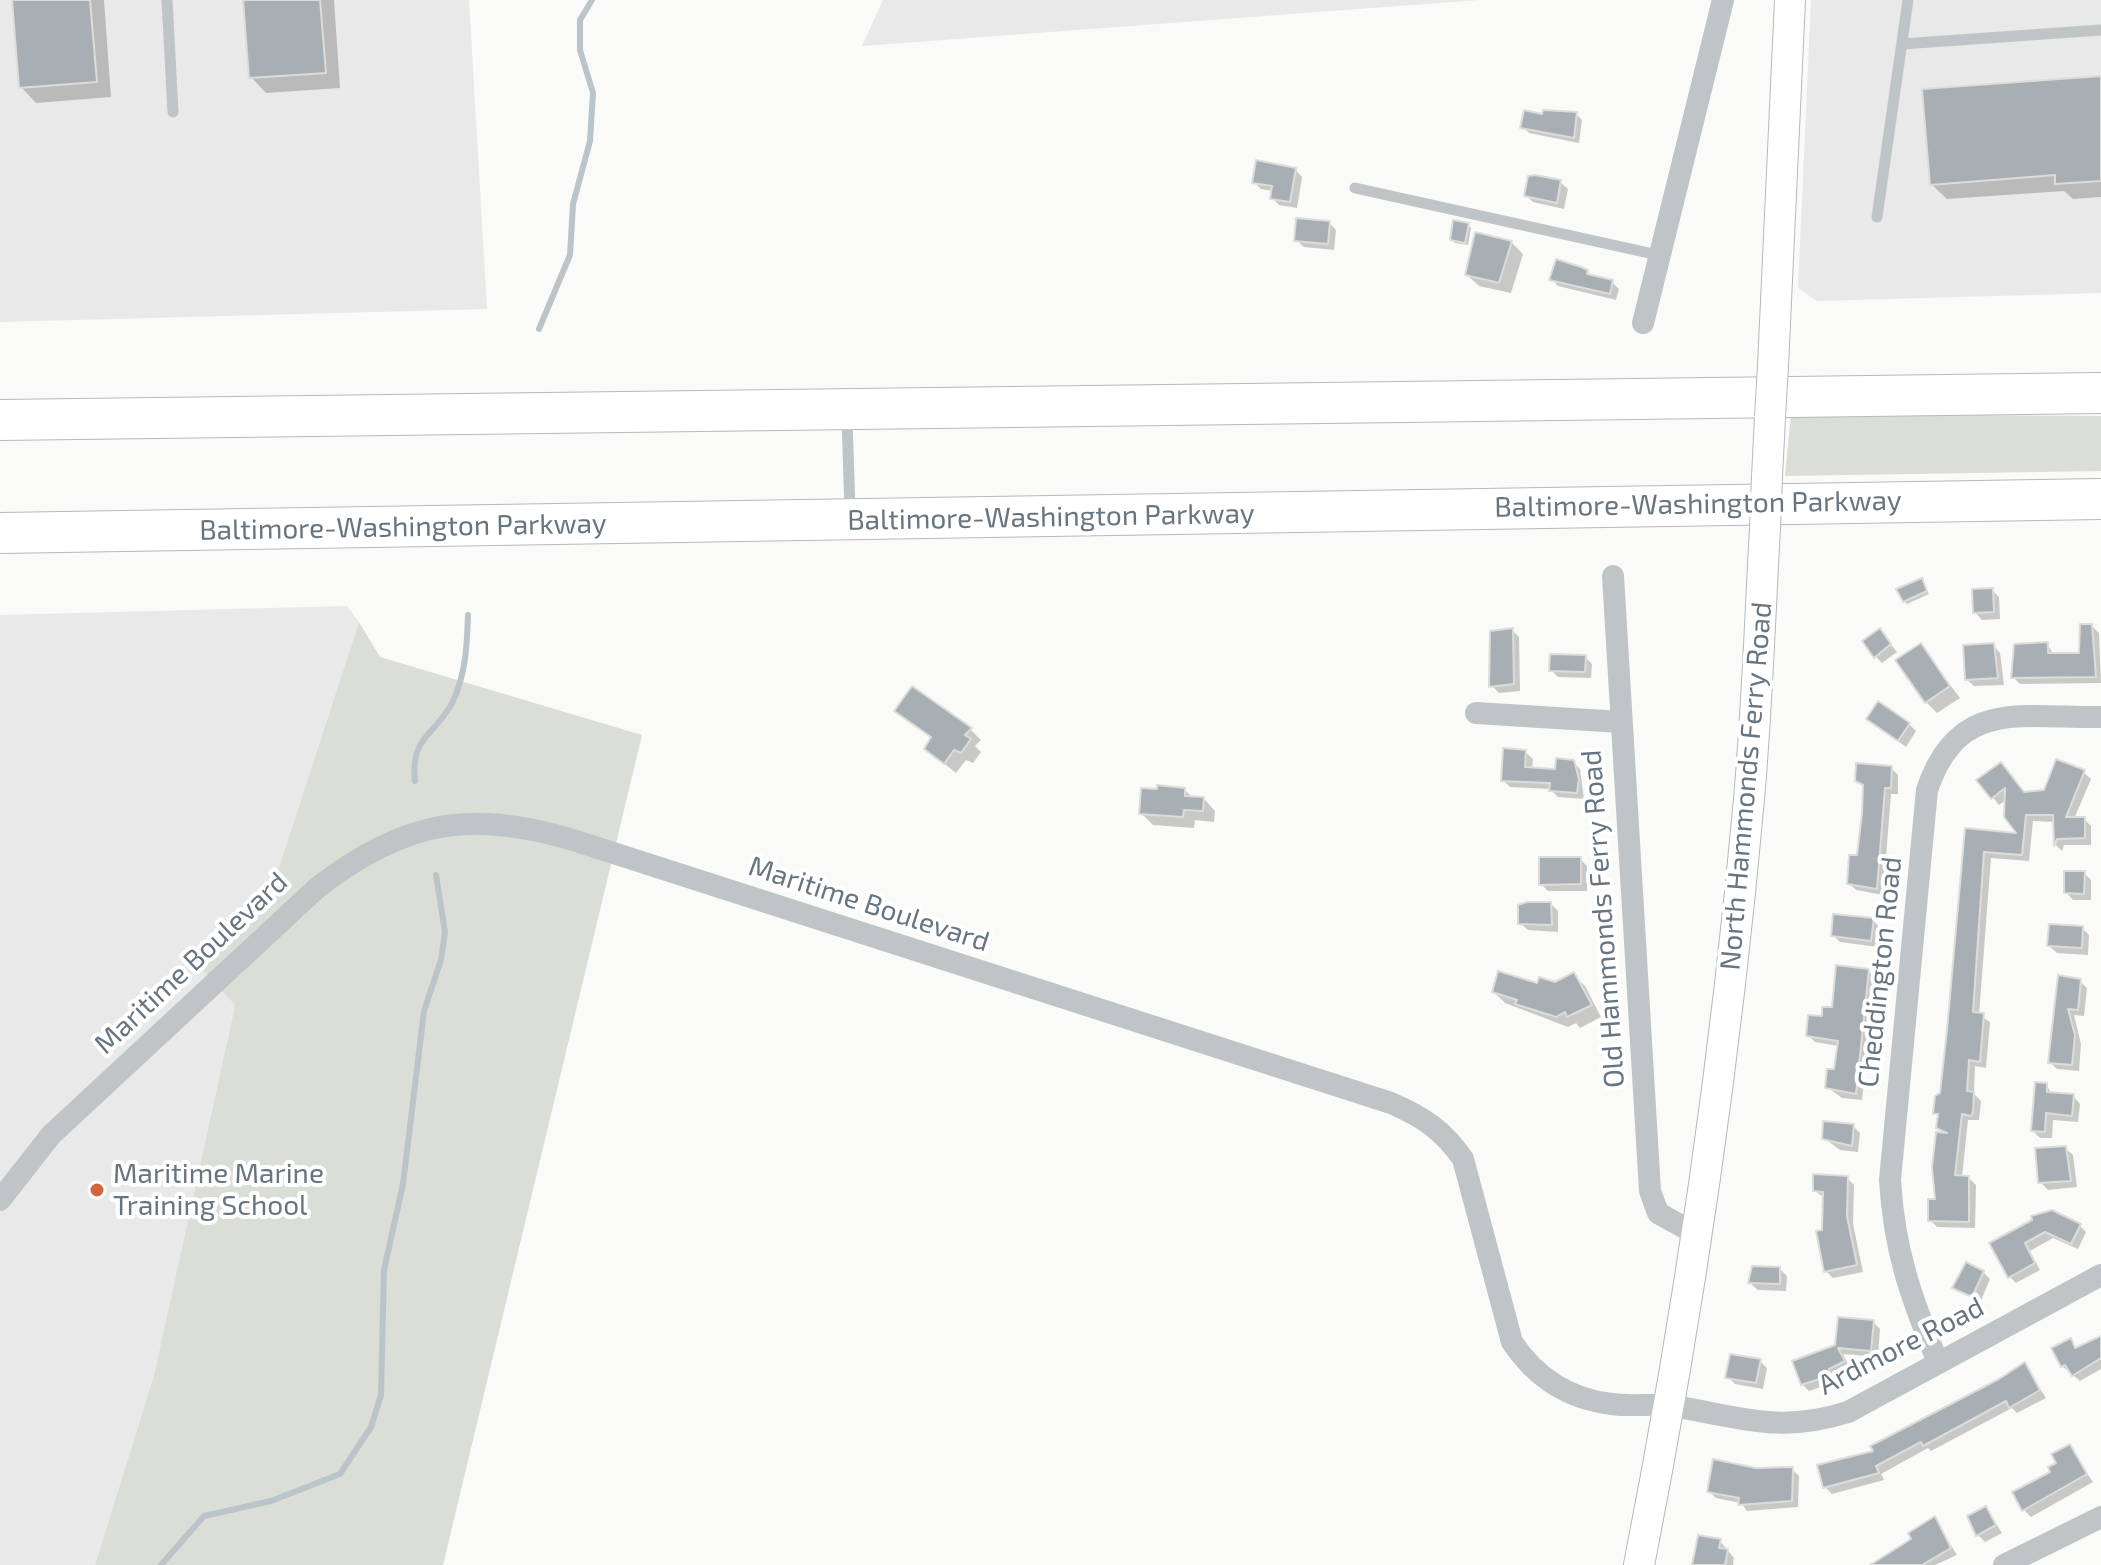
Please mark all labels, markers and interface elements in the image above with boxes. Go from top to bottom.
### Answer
street label: Baltimore-Washington Parkway [1494,484,1902,524]
street label: Baltimore-Washington Parkway [847,497,1255,537]
street label: Baltimore-Washington Parkway [199,507,607,547]
street label: North Hammonds Ferry Road [1713,600,1779,972]
street label: Old Hammonds Ferry Road [1574,749,1632,1089]
street label: Maritime Boulevard [744,849,994,959]
street label: Cheddington Road [1851,855,1909,1089]
street label: Maritime Boulevard [88,865,294,1061]
place label: Maritime Marine Training School [113,1157,324,1223]
marker: Maritime Marine Training School [88,1181,106,1199]
street label: Ardmore Road [1813,1290,1989,1402]

